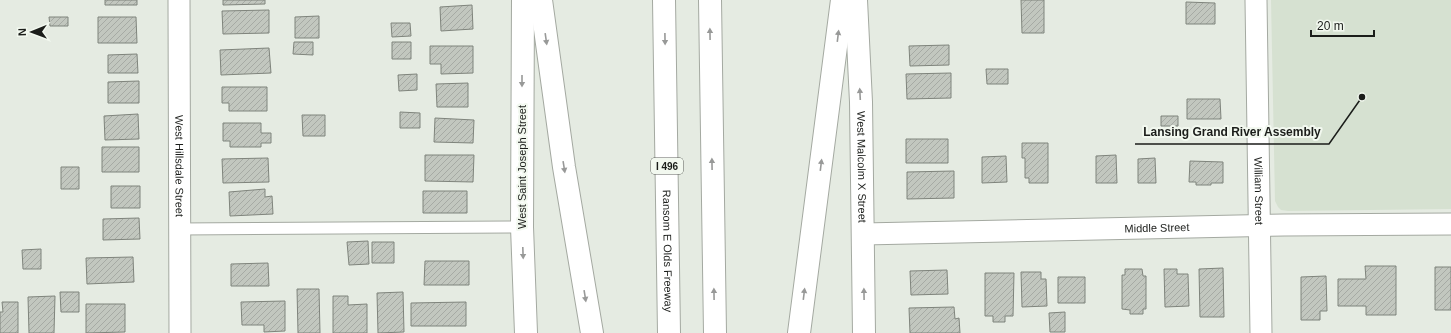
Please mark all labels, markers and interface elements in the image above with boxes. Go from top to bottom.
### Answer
north arrow [12,12,52,52]
scale bar [1311,12,1374,38]
text: 20 m [1317,19,1344,33]
text: N [16,28,28,36]
one-way arrow [707,28,714,40]
one-way arrow [835,30,841,43]
one-way arrow [543,33,549,45]
one-way arrow [662,33,668,46]
one-way arrow [519,75,526,87]
one-way arrow [857,88,864,100]
street label: West Saint Joseph Street [516,105,528,229]
street label: West Malcolm X Street [855,111,869,223]
street label: West Hillsdale Street [173,115,186,217]
callout: Lansing Grand River Assembly [1135,120,1329,144]
text: Lansing Grand River Assembly [1143,125,1321,139]
street label: William Street [1252,157,1265,225]
road number: I 496 [651,158,683,174]
one-way arrow [709,158,716,170]
one-way arrow [818,159,824,171]
one-way arrow [562,161,568,173]
street label: Ransom E Olds Freeway [661,190,675,313]
street label: Middle Street [1124,221,1190,234]
one-way arrow [519,247,526,259]
one-way arrow [711,287,717,300]
one-way arrow [801,288,808,300]
one-way arrow [860,288,867,300]
one-way arrow [583,290,589,302]

